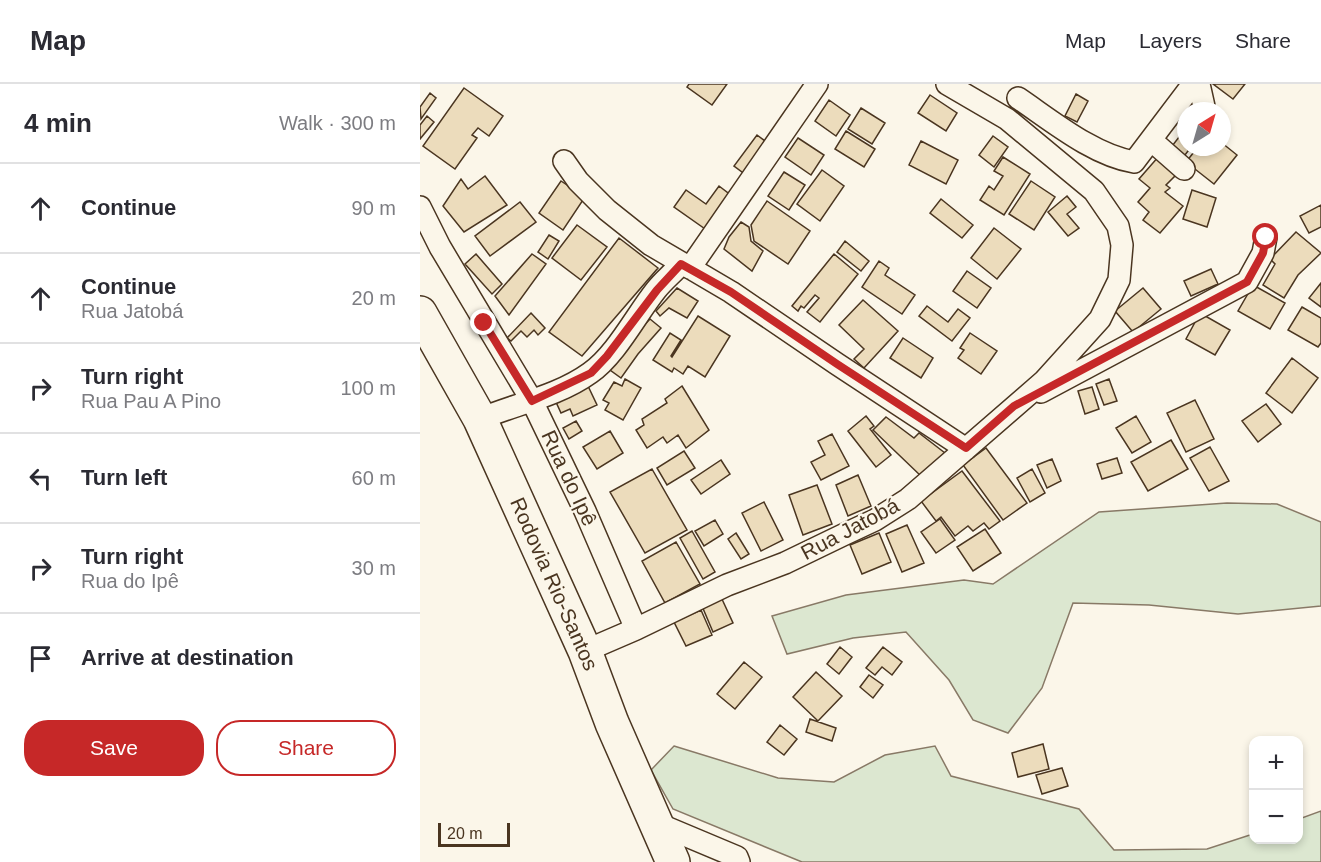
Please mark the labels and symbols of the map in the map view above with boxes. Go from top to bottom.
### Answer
north arrow [1177,102,1231,156]
route start [1252,223,1278,249]
route end [470,309,496,335]
street label: Rua do Ipê [537,426,602,529]
street label: Rua Jatobá [797,493,903,564]
street label: Rodovia Rio-Santos [506,494,603,674]
scale bar [438,820,510,848]

